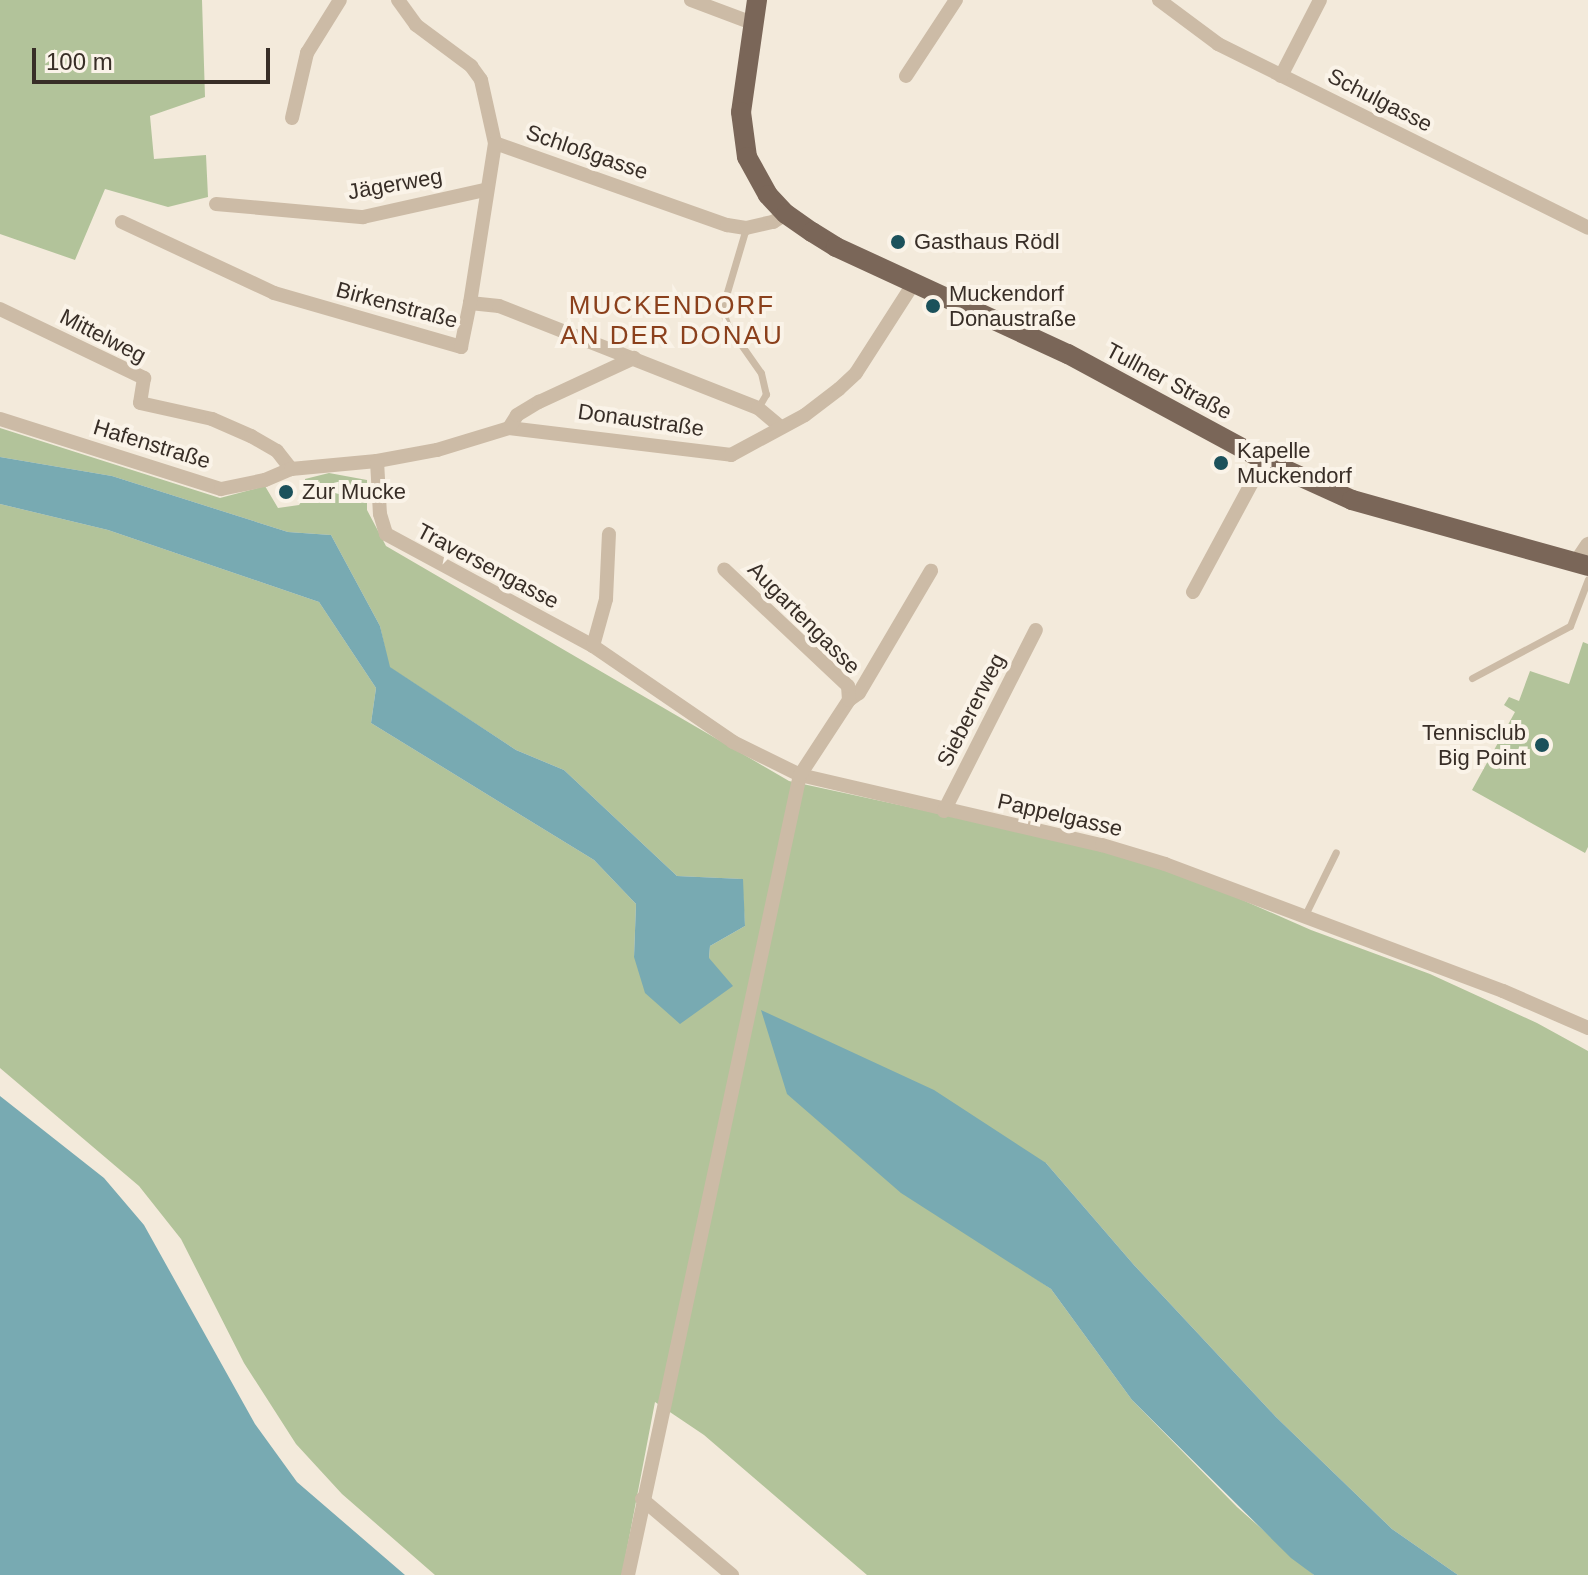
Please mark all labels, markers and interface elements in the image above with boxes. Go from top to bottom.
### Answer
scale bar [36,32,274,82]
text: 100 m [46,48,113,75]
street label: Schulgasse [1323,62,1437,138]
street label: Schloßgasse [523,119,651,185]
street label: Jägerweg [346,163,444,205]
place label: Gasthaus Rödl [914,229,1060,255]
marker: Gasthaus Rödl [889,233,907,251]
street label: Birkenstraße [333,276,461,334]
place label: Muckendorf Donaustraße [949,280,1076,332]
district label: MUCKENDORF AN DER DONAU [560,290,784,352]
marker: Muckendorf Donaustraße [924,297,942,315]
street label: Mittelweg [56,303,150,369]
street label: Tullner Straße [1102,337,1236,425]
street label: Donaustraße [576,398,706,442]
street label: Hafenstraße [90,414,214,474]
place label: Kapelle Muckendorf [1237,437,1352,488]
marker: Kapelle Muckendorf [1212,454,1230,472]
place label: Zur Mucke [302,479,406,505]
marker: Zur Mucke [277,483,295,501]
street label: Traversengasse [413,518,563,614]
street label: Augartengasse [742,556,866,680]
street label: Siebererweg [931,649,1011,771]
place label: Tennisclub Big Point [1422,719,1526,770]
marker: Tennisclub Big Point [1533,736,1551,754]
street label: Pappelgasse [995,788,1125,842]

